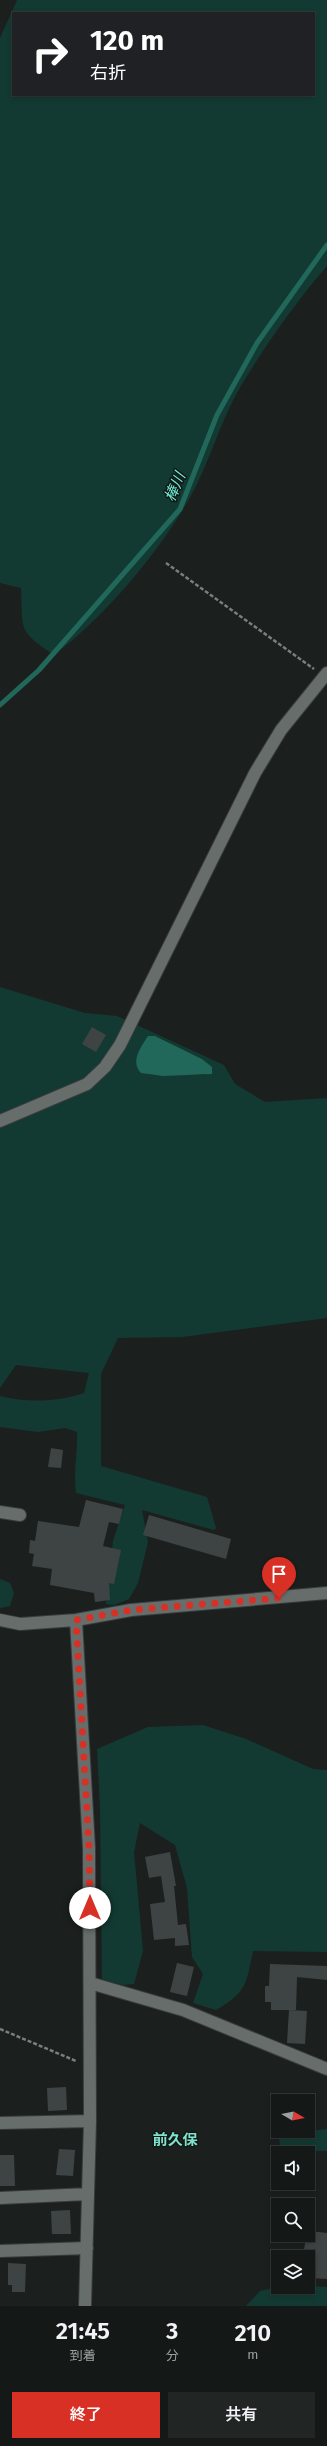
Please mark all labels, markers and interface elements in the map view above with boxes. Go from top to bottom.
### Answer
text: 120 m [90,24,164,57]
icon: right [24,28,76,80]
text: 右折 [90,62,126,84]
water label: 棒川 [161,468,190,504]
pin [262,1557,296,1598]
icon: arrive [268,1563,290,1585]
position arrow [69,1887,111,1929]
north arrow [271,2094,315,2138]
map controls [271,2094,315,2294]
district label: 前久保 [152,2131,198,2149]
button: sound [271,2146,315,2190]
button: search [271,2198,315,2242]
button: layers [271,2250,315,2294]
text: 21:45 [56,2317,110,2345]
text: 3 [166,2317,178,2345]
text: 210 [235,2319,271,2347]
text: m [247,2347,258,2362]
text: 到着 [70,2348,96,2363]
text: 分 [166,2348,179,2363]
button: 終了 [12,2392,160,2438]
button: 共有 [168,2392,315,2438]

